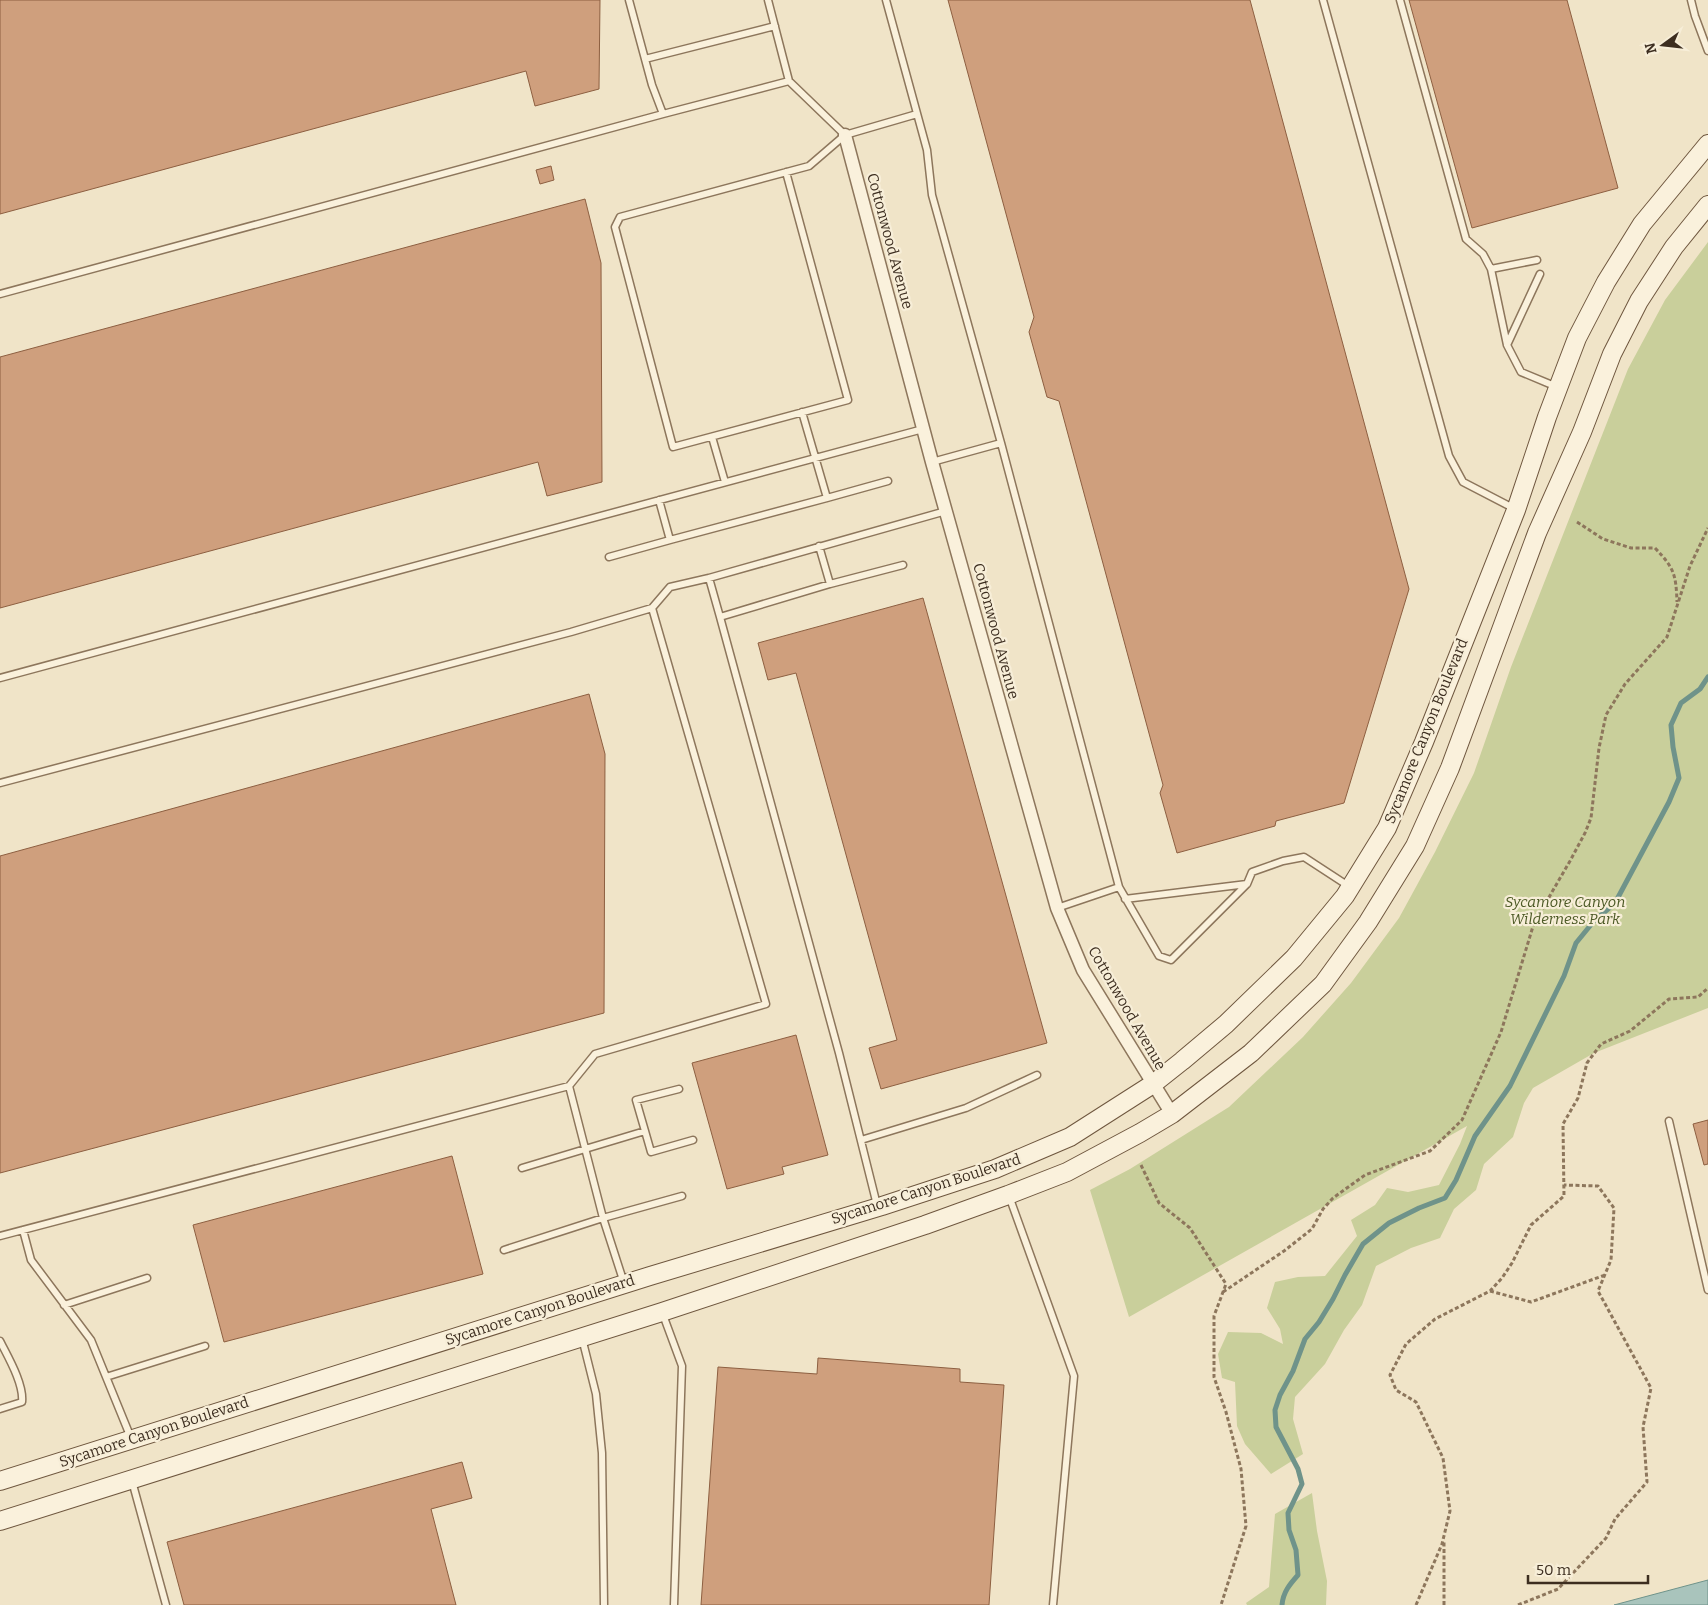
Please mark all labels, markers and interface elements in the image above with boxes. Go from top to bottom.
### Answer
north arrow [1638,20,1688,70]
text: N [1641,41,1661,56]
street label: Cottonwood Avenue [863,171,917,311]
street label: Cottonwood Avenue [969,561,1023,701]
street label: Sycamore Canyon Boulevard [1381,636,1471,826]
park label: Sycamore Canyon Wilderness Park [1505,893,1625,928]
street label: Cottonwood Avenue [1084,943,1170,1073]
street label: Sycamore Canyon Boulevard [829,1150,1023,1228]
street label: Sycamore Canyon Boulevard [443,1271,637,1349]
street label: Sycamore Canyon Boulevard [57,1393,251,1471]
scale bar [1528,1552,1648,1584]
text: 50 m [1536,1561,1572,1579]

